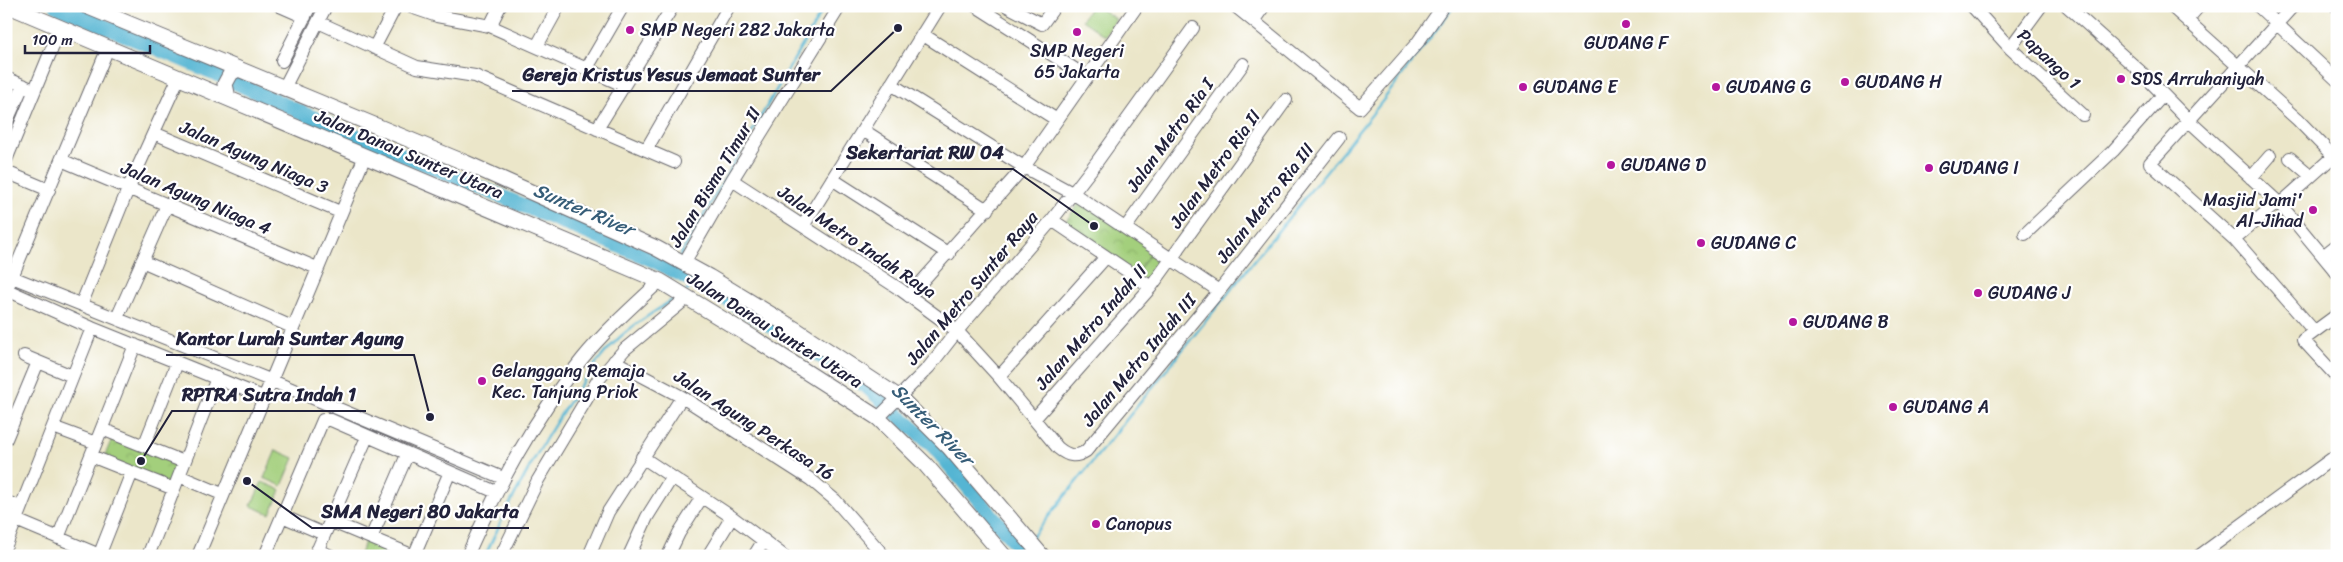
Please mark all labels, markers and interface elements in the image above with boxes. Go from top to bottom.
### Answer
place label: SMP Negeri 282 Jakarta [640,14,835,46]
marker: GUDANG F [1620,18,1632,30]
street label: Papango 1 [2009,20,2089,98]
scale bar [25,22,150,54]
marker: SMP Negeri 282 Jakarta [624,24,636,36]
marker: SMP Negeri 65 Jakarta [1071,26,1083,38]
text: 100 m [32,27,73,53]
place label: GUDANG F [1584,27,1669,59]
place label: SMP Negeri 65 Jakarta [1030,35,1125,88]
callout: Gereja Kristus Yesus Jemaat Sunter [512,57,831,91]
text: Gereja Kristus Yesus Jemaat Sunter [521,58,822,91]
place label: SDS Arruhaniyah [2131,63,2265,95]
place label: GUDANG H [1855,66,1942,98]
street label: Jalan Metro Ria I [1117,69,1224,200]
place label: GUDANG E [1533,71,1618,103]
place label: GUDANG G [1726,71,1811,103]
marker: SDS Arruhaniyah [2115,73,2127,85]
marker: GUDANG H [1839,76,1851,88]
marker: GUDANG E [1517,81,1529,93]
marker: GUDANG G [1710,81,1722,93]
street label: Jalan Danau Sunter Utara [309,99,508,208]
street label: Jalan Bisma Timur II [660,100,770,254]
street label: Jalan Metro Ria II [1160,102,1270,236]
street label: Jalan Agung Niaga 3 [174,111,334,203]
callout: Sekertariat RW 04 [836,135,1013,169]
street label: Jalan Metro Ria III [1207,135,1323,271]
text: Sekertariat RW 04 [845,136,1004,169]
place label: GUDANG D [1621,149,1706,181]
street label: Jalan Agung Niaga 4 [115,152,276,244]
place label: GUDANG I [1939,152,2019,184]
marker: GUDANG D [1605,159,1617,171]
marker: GUDANG I [1923,162,1935,174]
water label: Sunter River [528,173,642,247]
street label: Jalan Metro Indah Raya [770,176,943,307]
place label: Masjid Jami' Al-Jihad [2203,184,2305,237]
street label: Jalan Metro Sunter Raya [897,203,1047,373]
marker: Masjid Jami' Al-Jihad [2307,204,2319,216]
place label: GUDANG C [1711,227,1796,259]
marker: GUDANG C [1695,237,1707,249]
street label: Jalan Metro Indah II [1026,256,1156,398]
street label: Jalan Danau Sunter Utara [680,262,869,397]
place label: GUDANG J [1988,277,2071,309]
street label: Jalan Metro Indah III [1073,285,1206,435]
marker: GUDANG J [1972,287,1984,299]
place label: GUDANG B [1803,306,1889,338]
marker: GUDANG B [1787,316,1799,328]
callout: Kantor Lurah Sunter Agung [166,321,414,355]
text: Kantor Lurah Sunter Agung [175,322,404,355]
place label: Gelanggang Remaja Kec. Tanjung Priok [492,355,645,408]
street label: Jalan Agung Perkasa 16 [666,360,841,489]
marker: Gelanggang Remaja Kec. Tanjung Priok [476,375,488,387]
water label: Sunter River [883,375,984,476]
callout: RPTRA Sutra Indah 1 [172,377,366,411]
text: RPTRA Sutra Indah 1 [181,378,356,411]
place label: GUDANG A [1903,391,1989,423]
marker: GUDANG A [1887,401,1899,413]
callout: SMA Negeri 80 Jakarta [312,494,529,528]
text: SMA Negeri 80 Jakarta [320,495,519,528]
place label: Canopus [1106,508,1172,540]
marker: Canopus [1090,518,1102,530]

